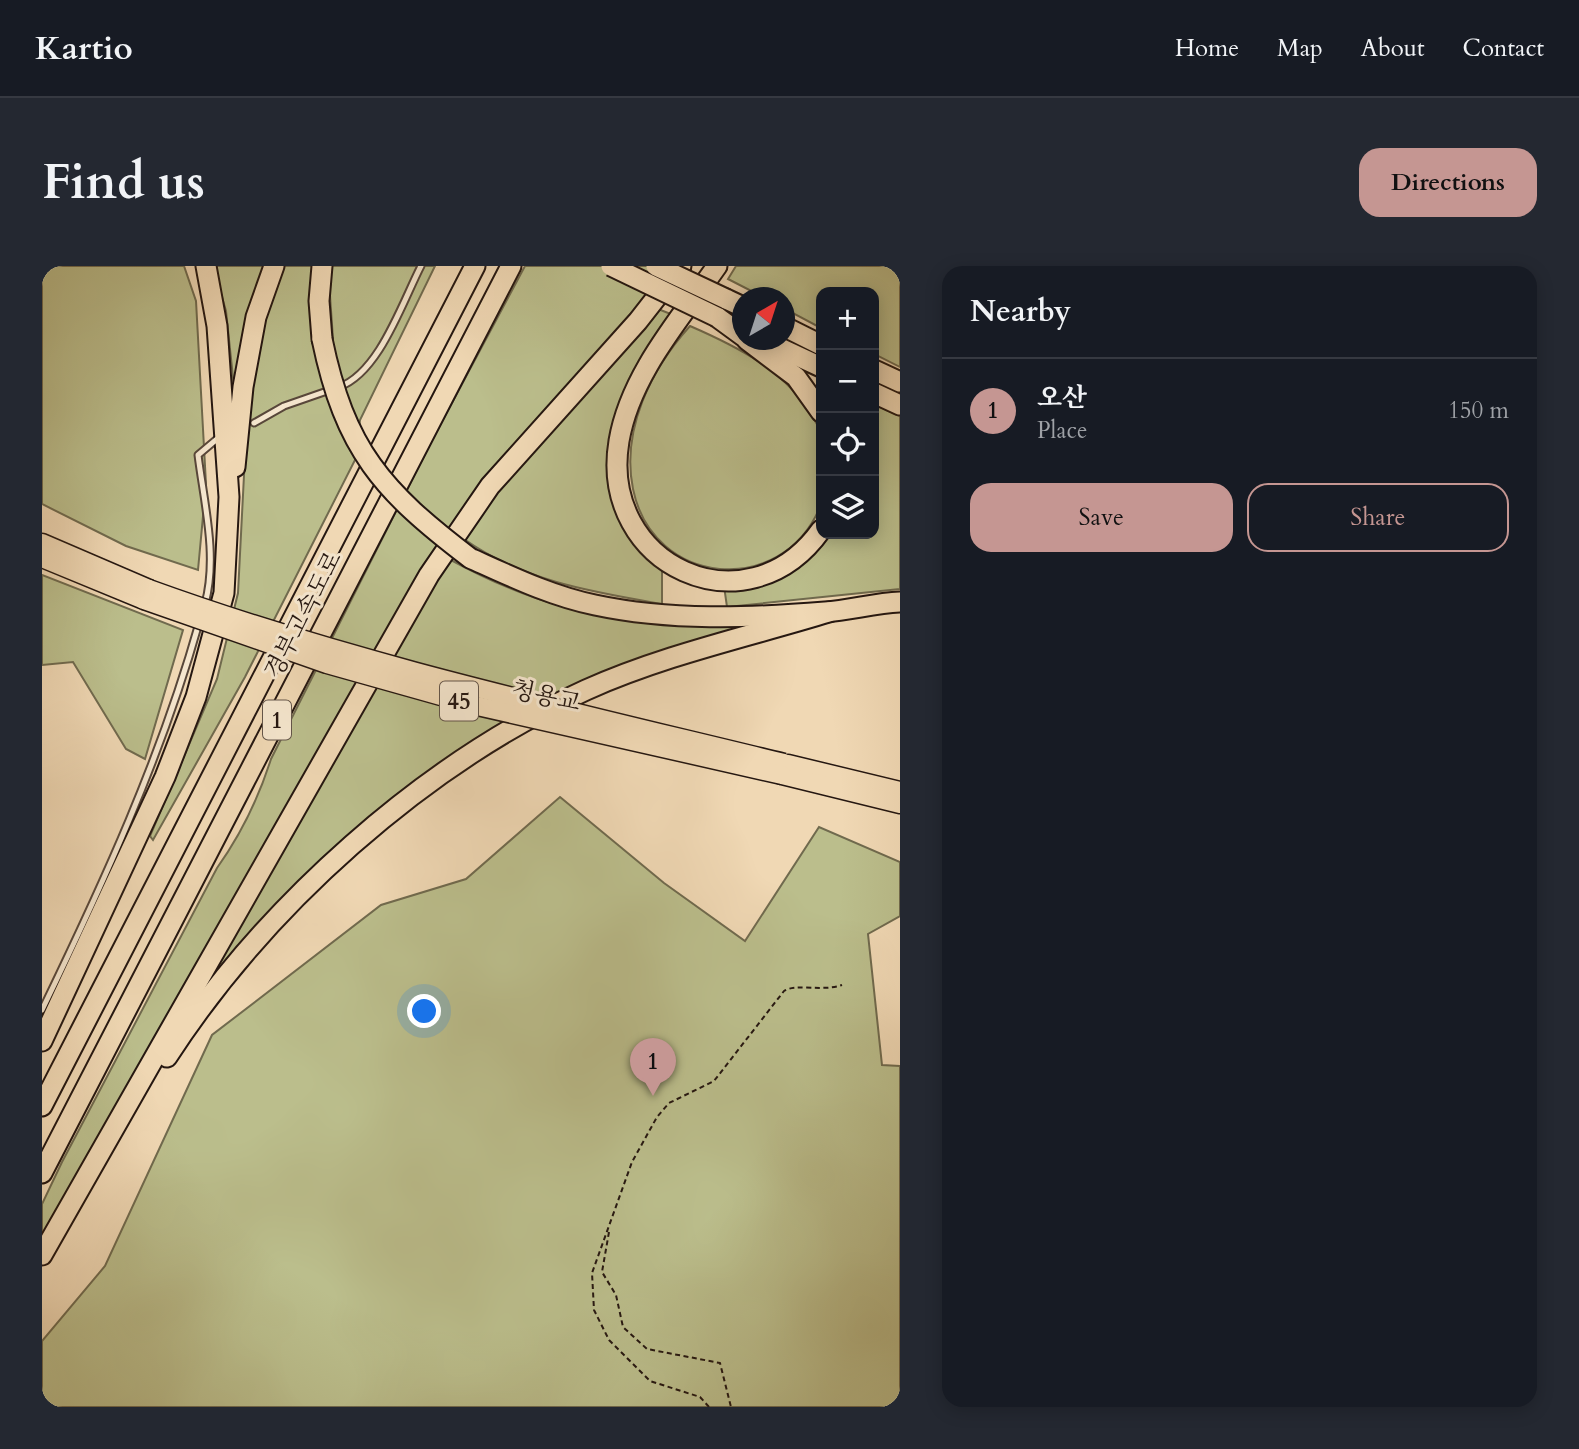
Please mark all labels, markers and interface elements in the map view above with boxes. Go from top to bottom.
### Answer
text: Kartio [35,26,133,71]
text: Home [1175,32,1239,65]
text: Map [1277,32,1323,65]
text: About [1361,32,1425,65]
text: Contact [1463,32,1544,65]
button: Directions [1359,148,1537,217]
text: Find us [42,149,205,216]
north arrow [732,287,795,350]
map controls [816,287,879,539]
button: + [816,287,879,350]
text: Nearby [970,291,1071,332]
button: − [816,350,879,413]
text: 오산 [1037,380,1087,415]
text: 1 [987,395,999,426]
text: 150 m [1448,395,1509,426]
button: locate [816,413,879,476]
text: Place [1037,415,1087,446]
button: layers [816,476,879,539]
button: Save [970,483,1233,552]
button: Share [1247,483,1509,552]
street label: 경부고속도로 [257,546,350,685]
street label: 청용교 [508,673,583,720]
road number: 45 [440,682,478,720]
road number: 1 [263,701,291,740]
your location [407,994,441,1028]
pin: 1 [630,1038,676,1096]

